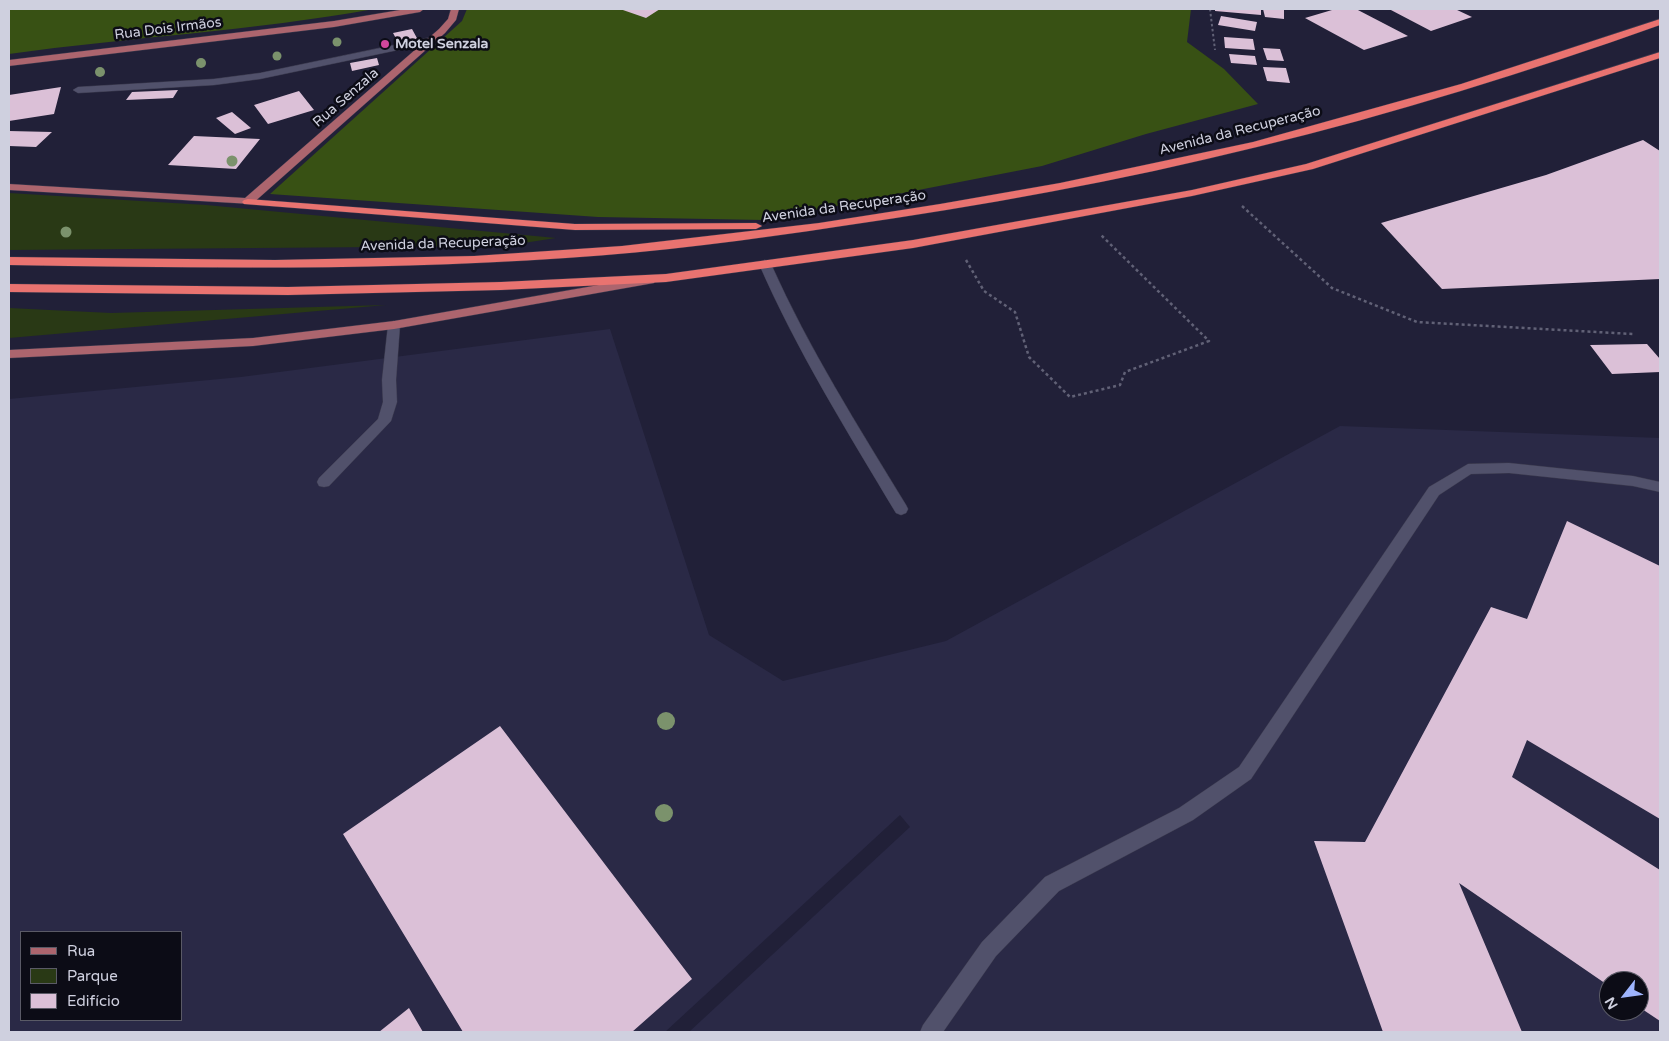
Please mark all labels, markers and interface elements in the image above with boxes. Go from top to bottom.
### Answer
street label: Rua Dois Irmãos [113,14,223,44]
place label: Motel Senzala [395,36,488,52]
marker: Motel Senzala [379,38,391,50]
street label: Rua Senzala [310,65,382,131]
street label: Avenida da Recuperação [1158,103,1322,159]
street label: Avenida da Recuperação [761,187,927,227]
street label: Avenida da Recuperação [360,233,526,255]
legend [20,931,182,1021]
text: Rua [67,942,95,960]
text: Parque [67,967,118,985]
north arrow [1599,971,1649,1021]
text: Edifício [67,992,120,1010]
text: N [1601,994,1622,1012]

